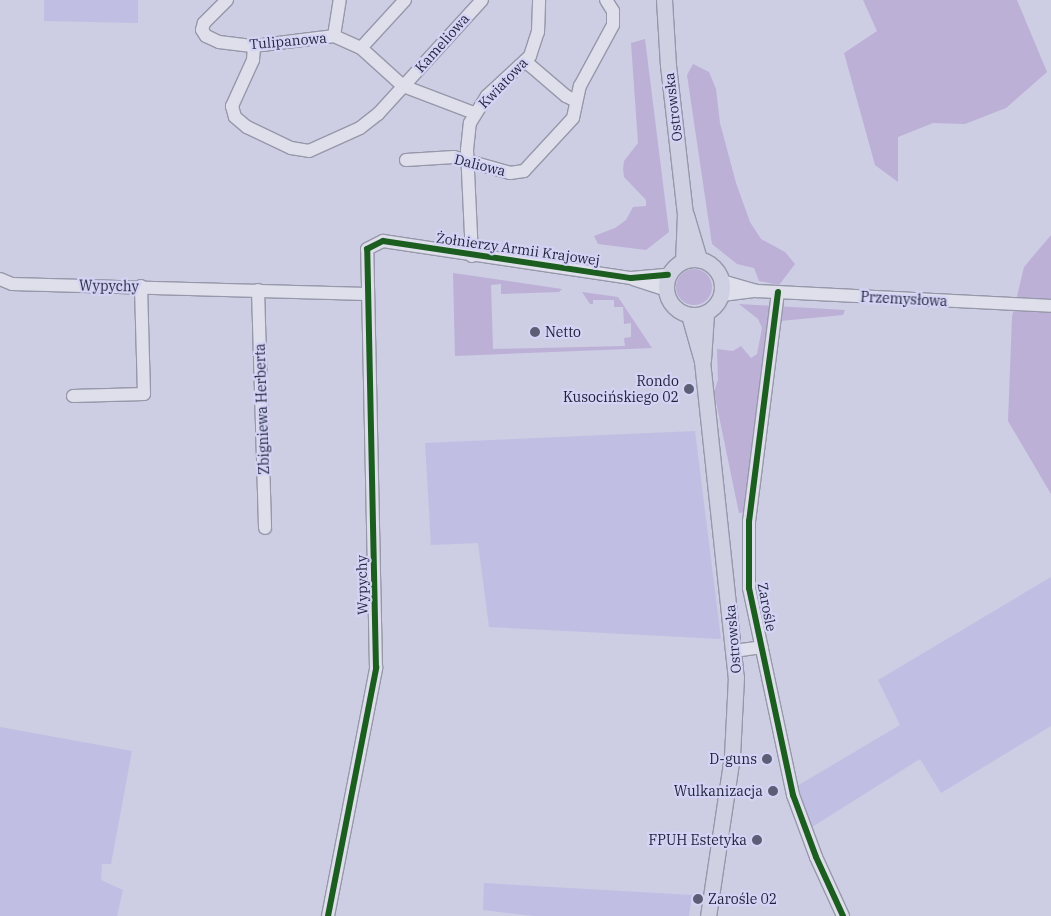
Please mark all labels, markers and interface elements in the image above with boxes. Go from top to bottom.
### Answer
street label: Kameliowa [411,10,473,76]
street label: Tulipanowa [249,29,327,53]
street label: Kwiatowa [475,54,531,112]
street label: Ostrowska [660,72,686,142]
street label: Daliowa [453,151,507,179]
street label: Żołnierzy Armii Krajowej [435,229,601,269]
street label: Wypychy [79,277,139,295]
street label: Przemysłowa [860,288,948,310]
place label: Netto [545,324,581,340]
marker: Netto [529,326,541,338]
street label: Zbigniewa Herberta [251,343,273,475]
place label: Rondo Kusocińskiego 02 [563,373,679,406]
marker: Rondo Kusocińskiego 02 [683,383,695,395]
street label: Wypychy [353,555,371,615]
street label: Zarośle [754,581,780,633]
street label: Ostrowska [722,604,744,674]
place label: D-guns [709,751,757,767]
marker: D-guns [761,753,773,765]
place label: Wulkanizacja [674,783,763,799]
marker: Wulkanizacja [767,785,779,797]
place label: FPUH Estetyka [649,832,747,848]
marker: FPUH Estetyka [751,834,763,846]
place label: Zarośle 02 [708,891,777,907]
marker: Zarośle 02 [692,893,704,905]

